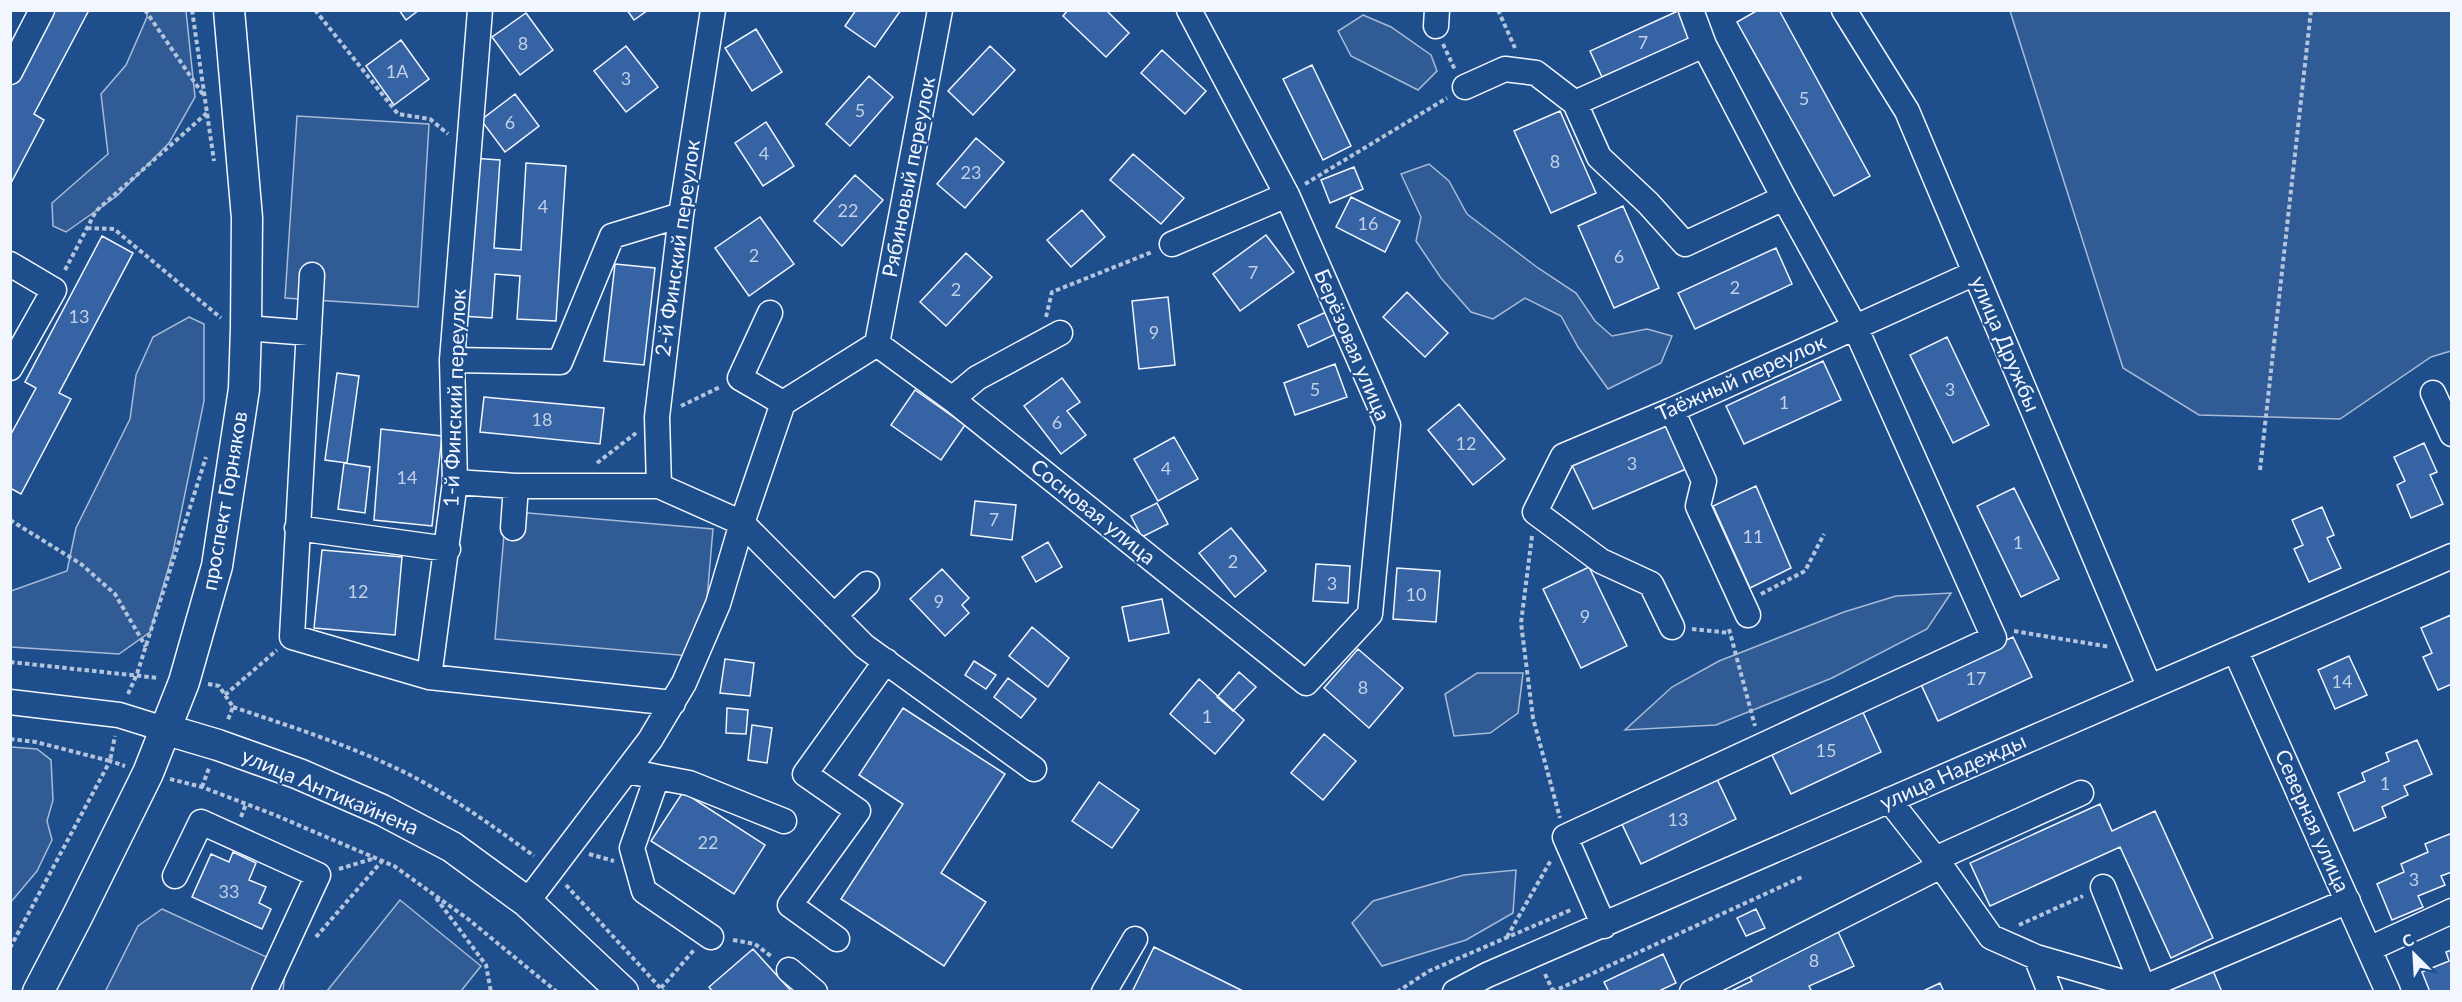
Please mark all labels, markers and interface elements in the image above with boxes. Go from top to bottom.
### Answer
house number: 7 [1638,31,1648,53]
house number: 8 [518,32,528,54]
house number: 1А [386,60,409,82]
house number: 3 [621,67,631,89]
street label: Рябиновый переулок [876,74,939,279]
house number: 5 [1799,87,1809,109]
house number: 5 [855,99,865,121]
house number: 6 [505,111,515,133]
street label: 2-й Финский переулок [649,138,704,358]
house number: 4 [759,142,769,164]
house number: 8 [1550,150,1560,172]
house number: 23 [961,161,981,183]
house number: 4 [538,195,548,217]
house number: 22 [838,199,858,221]
house number: 16 [1358,212,1378,234]
house number: 2 [749,244,759,266]
house number: 6 [1614,245,1624,267]
house number: 7 [1248,261,1258,283]
street label: Берёзовая улица [1310,265,1397,424]
street label: улица Дружбы [1967,272,2046,415]
house number: 2 [1730,276,1740,298]
house number: 2 [951,278,961,300]
street label: 1-й Финский переулок [437,288,470,508]
house number: 13 [69,305,89,327]
house number: 9 [1149,321,1159,343]
street label: Таёжный переулок [1652,328,1829,425]
house number: 5 [1310,378,1320,400]
house number: 3 [1945,378,1955,400]
house number: 1 [1779,391,1789,413]
house number: 18 [532,408,552,430]
street label: проспект Горняков [195,409,252,592]
house number: 6 [1052,411,1062,433]
house number: 12 [1456,432,1476,454]
house number: 3 [1627,452,1637,474]
street label: Сосновая улица [1026,453,1161,569]
house number: 4 [1161,457,1171,479]
house number: 14 [397,466,417,488]
house number: 7 [989,508,999,530]
house number: 11 [1743,525,1763,547]
house number: 1 [2013,531,2023,553]
house number: 2 [1228,550,1238,572]
house number: 3 [1327,572,1337,594]
house number: 12 [348,580,368,602]
house number: 10 [1406,583,1426,605]
house number: 9 [934,590,944,612]
house number: 9 [1580,605,1590,627]
house number: 17 [1966,667,1986,689]
house number: 14 [2332,670,2352,692]
house number: 8 [1358,676,1368,698]
house number: 1 [1202,705,1212,727]
street label: улица Надежды [1875,727,2029,814]
house number: 15 [1816,739,1836,761]
street label: улица Антикайнена [238,742,423,839]
street label: Северная улица [2271,745,2356,896]
house number: 1 [2380,772,2390,794]
house number: 13 [1668,808,1688,830]
house number: 22 [698,831,718,853]
house number: 3 [2409,868,2419,890]
house number: 33 [219,880,239,902]
north arrow [2384,924,2444,984]
text: С [2399,929,2417,951]
house number: 8 [1809,949,1819,971]

